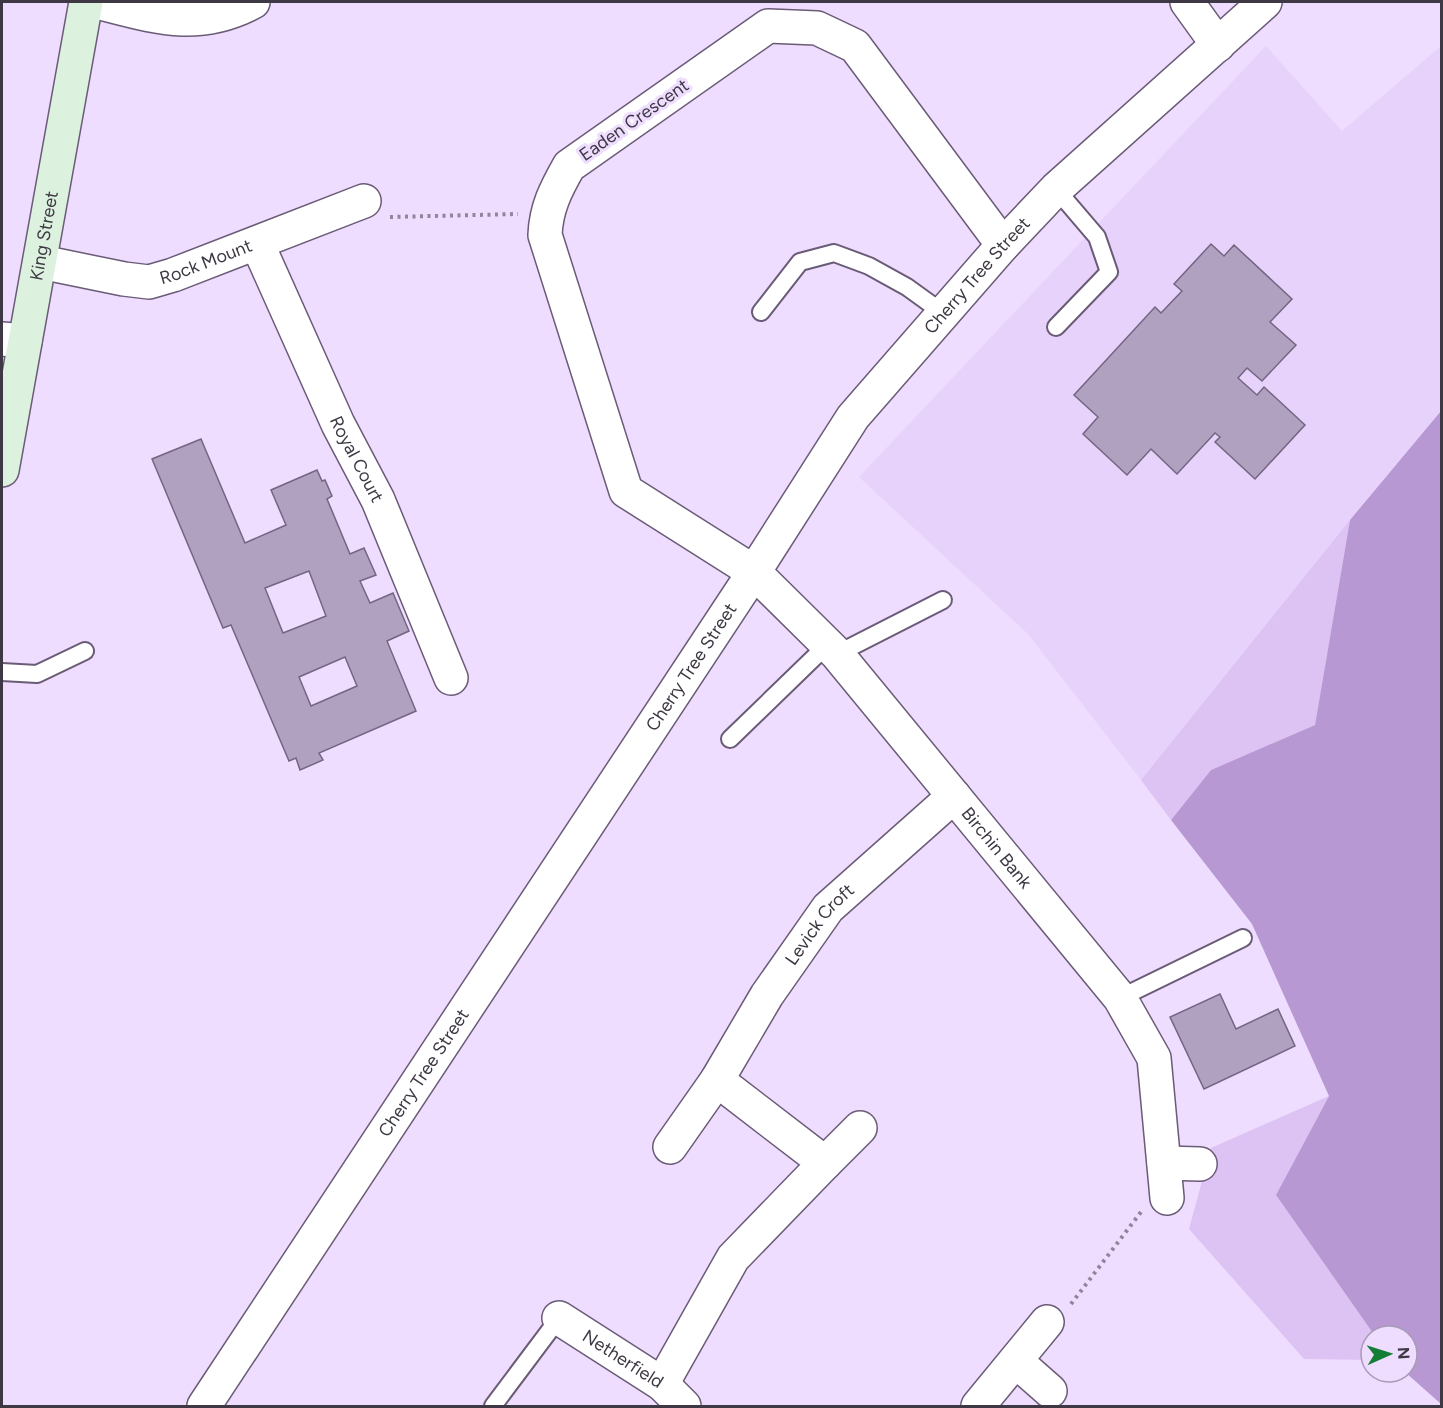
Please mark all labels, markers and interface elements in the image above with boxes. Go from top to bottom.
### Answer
street label: Eaden Crescent [575,74,693,166]
street label: King Street [25,189,63,282]
street label: Cherry Tree Street [919,212,1035,339]
street label: Rock Mount [157,234,255,289]
street label: Royal Court [325,413,388,506]
street label: Cherry Tree Street [641,599,741,735]
street label: Birchin Bank [957,803,1037,893]
street label: Levick Croft [780,879,859,969]
street label: Cherry Tree Street [374,1005,474,1141]
north arrow [1359,1324,1419,1384]
street label: Netherfield [578,1325,668,1393]
text: N [1394,1347,1413,1360]

